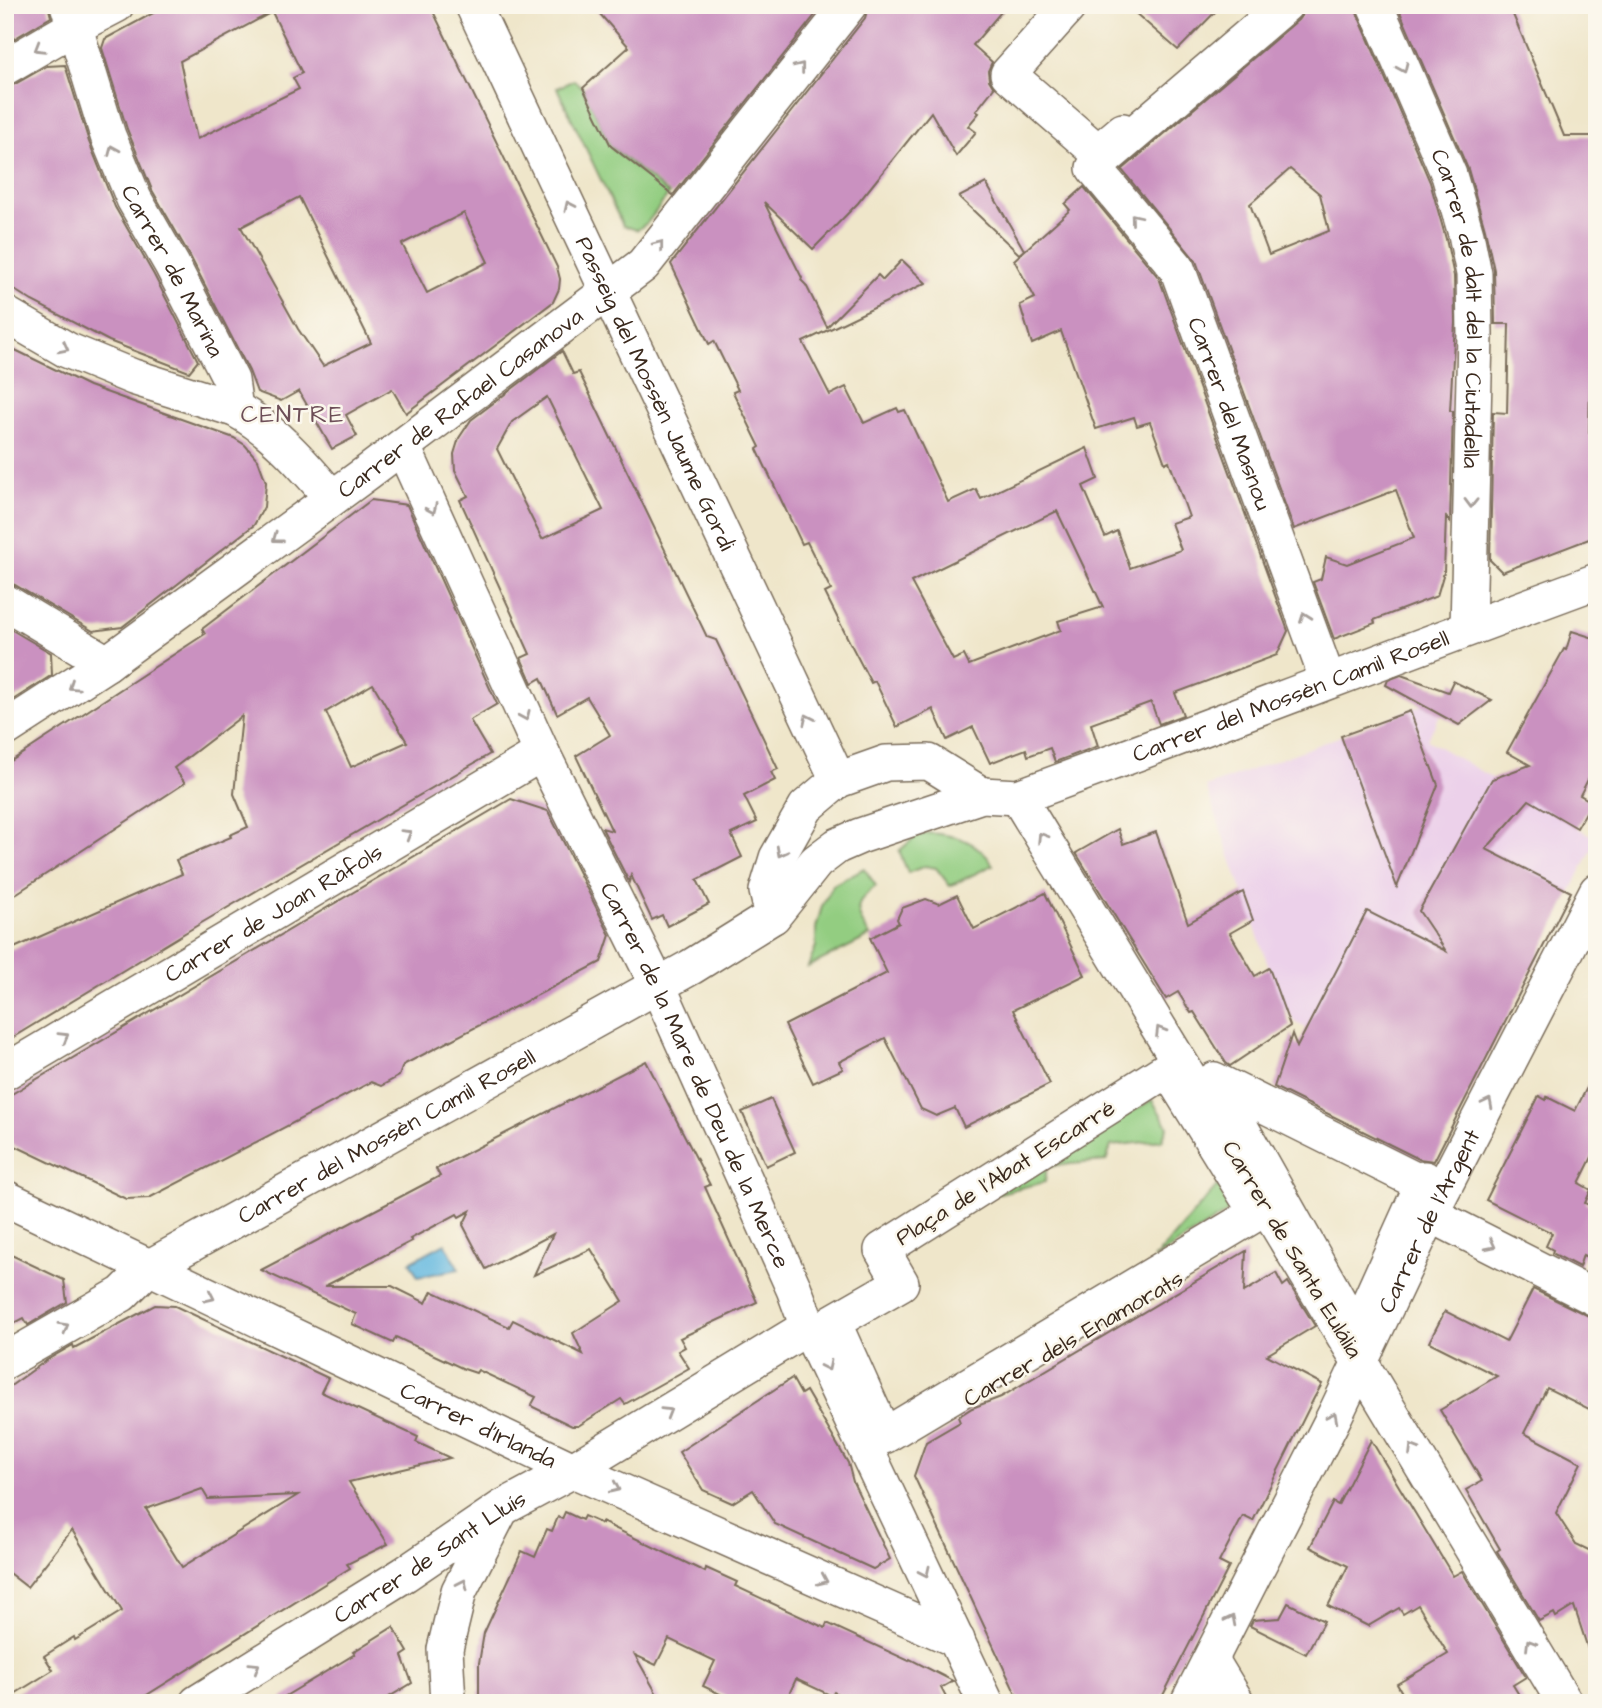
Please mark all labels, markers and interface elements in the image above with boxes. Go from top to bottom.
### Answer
one-way arrow [34,39,47,52]
one-way arrow [1394,61,1408,73]
one-way arrow [792,62,804,75]
one-way arrow [108,144,122,156]
street label: Carrer de dalt del la Ciutadella [1422,144,1490,469]
street label: Carrer de Marina [113,181,232,363]
one-way arrow [563,201,577,213]
one-way arrow [1131,213,1143,226]
street label: Passeig del Mossèn Jaume Gordi [567,231,743,556]
one-way arrow [650,240,663,253]
street label: Carrer de Rafael Casanova [331,301,590,506]
street label: Carrer del Masnou [1179,313,1279,515]
one-way arrow [57,339,70,353]
district label: CENTRE [241,398,345,432]
one-way arrow [1464,497,1479,508]
one-way arrow [423,501,437,514]
one-way arrow [272,530,284,542]
one-way arrow [1299,612,1313,624]
street label: Carrer del Mossèn Camil Rosell [1128,622,1454,771]
one-way arrow [67,678,80,691]
one-way arrow [517,709,531,721]
one-way arrow [802,714,816,726]
one-way arrow [400,829,413,842]
one-way arrow [1037,831,1050,844]
street label: Carrer de Joan Ràfols [159,836,389,991]
one-way arrow [776,844,789,857]
street label: Carrer de la Mare de Deu de la Merce [592,877,798,1274]
one-way arrow [1156,1026,1169,1039]
one-way arrow [56,1033,69,1046]
street label: Carrer del Mossèn Camil Rosell [232,1041,541,1232]
street label: Plaça de l'Abat Escarré [890,1092,1121,1254]
one-way arrow [1479,1098,1493,1110]
street label: Carrer de l'Argent [1371,1123,1489,1318]
street label: Carrer de Santa Eulália [1214,1135,1370,1365]
one-way arrow [1484,1237,1496,1251]
street label: Carrer dels Enamorats [958,1263,1189,1415]
one-way arrow [203,1289,215,1303]
one-way arrow [57,1322,70,1335]
one-way arrow [819,1359,833,1371]
street label: Carrer d'Irlanda [395,1375,562,1477]
one-way arrow [659,1408,672,1421]
one-way arrow [1325,1412,1339,1424]
one-way arrow [1408,1443,1421,1456]
one-way arrow [608,1480,620,1494]
street label: Carrer de Sant Lluís [328,1483,532,1632]
one-way arrow [916,1565,930,1577]
one-way arrow [815,1572,828,1586]
one-way arrow [455,1578,469,1591]
one-way arrow [1222,1615,1236,1627]
one-way arrow [1525,1639,1538,1652]
one-way arrow [248,1662,261,1675]

